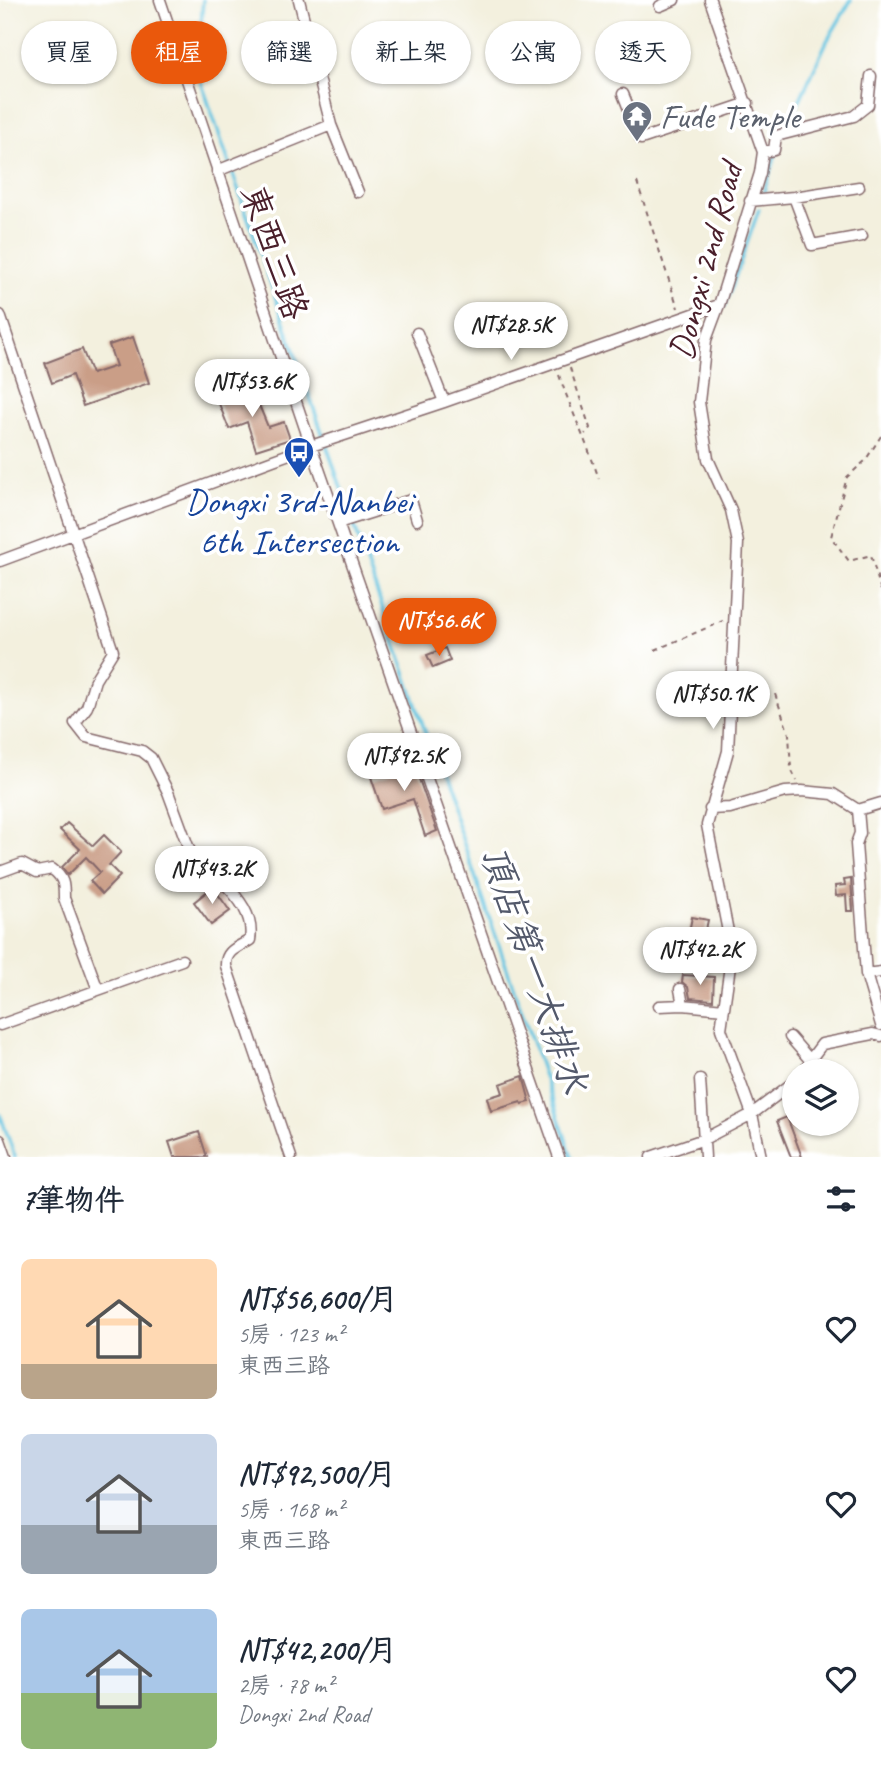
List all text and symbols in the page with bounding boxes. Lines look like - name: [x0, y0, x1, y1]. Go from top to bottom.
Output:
- chip: 買屋: [21, 21, 117, 84]
- chip: 租屋: [131, 21, 227, 84]
- chip: 篩選: [241, 21, 337, 84]
- chip: 新上架: [351, 21, 471, 84]
- chip: 公寓: [485, 21, 581, 84]
- chip: 透天: [595, 21, 691, 84]
- place label: Fude Temple: [660, 94, 802, 139]
- temple icon: Fude Temple: [620, 99, 654, 143]
- street label: Dongxi 2nd Road: [658, 153, 755, 364]
- street label: 東西三路: [230, 179, 319, 326]
- pin: NT$28.5K: [439, 302, 583, 362]
- text: NT$28.5K: [470, 310, 552, 339]
- pin: NT$53.6K: [180, 360, 324, 419]
- text: NT$53.6K: [211, 367, 293, 396]
- bus stop icon: Dongxi 3rd-Nanbei 6th Intersection: [282, 435, 316, 479]
- place label: Dongxi 3rd-Nanbei 6th Intersection: [186, 479, 417, 564]
- pin: NT$56.6K: [367, 598, 511, 658]
- text: NT$56.6K: [397, 606, 481, 635]
- pin: NT$50.1K: [641, 672, 785, 731]
- text: NT$50.1K: [672, 679, 754, 708]
- pin: NT$92.5K: [332, 734, 476, 793]
- text: NT$92.5K: [363, 741, 445, 770]
- water label: 頂店第一大排水: [470, 839, 599, 1100]
- pin: NT$43.2K: [140, 846, 284, 906]
- text: NT$43.2K: [171, 854, 253, 883]
- pin: NT$42.2K: [628, 928, 772, 987]
- text: NT$42.2K: [659, 935, 741, 964]
- map controls: [782, 1059, 859, 1136]
- button: layers: [782, 1059, 859, 1136]
- icon: filters: [822, 1180, 860, 1218]
- text: 7筆物件: [21, 1181, 124, 1219]
- text: NT$56,600/月: [238, 1280, 398, 1318]
- icon: home: [77, 1287, 161, 1371]
- icon: heart: [822, 1310, 860, 1348]
- text: 5房 · 123 m²: [238, 1320, 344, 1349]
- text: 東西三路: [238, 1351, 330, 1380]
- text: NT$92,500/月: [238, 1455, 396, 1493]
- icon: home: [77, 1462, 161, 1546]
- icon: heart: [822, 1485, 860, 1523]
- text: 5房 · 168 m²: [238, 1495, 344, 1524]
- text: 東西三路: [238, 1526, 330, 1555]
- text: NT$42,200/月: [238, 1631, 397, 1669]
- icon: home: [77, 1637, 161, 1721]
- icon: heart: [822, 1660, 860, 1698]
- text: 2房 · 78 m²: [238, 1671, 333, 1700]
- text: Dongxi 2nd Road: [238, 1700, 370, 1729]

